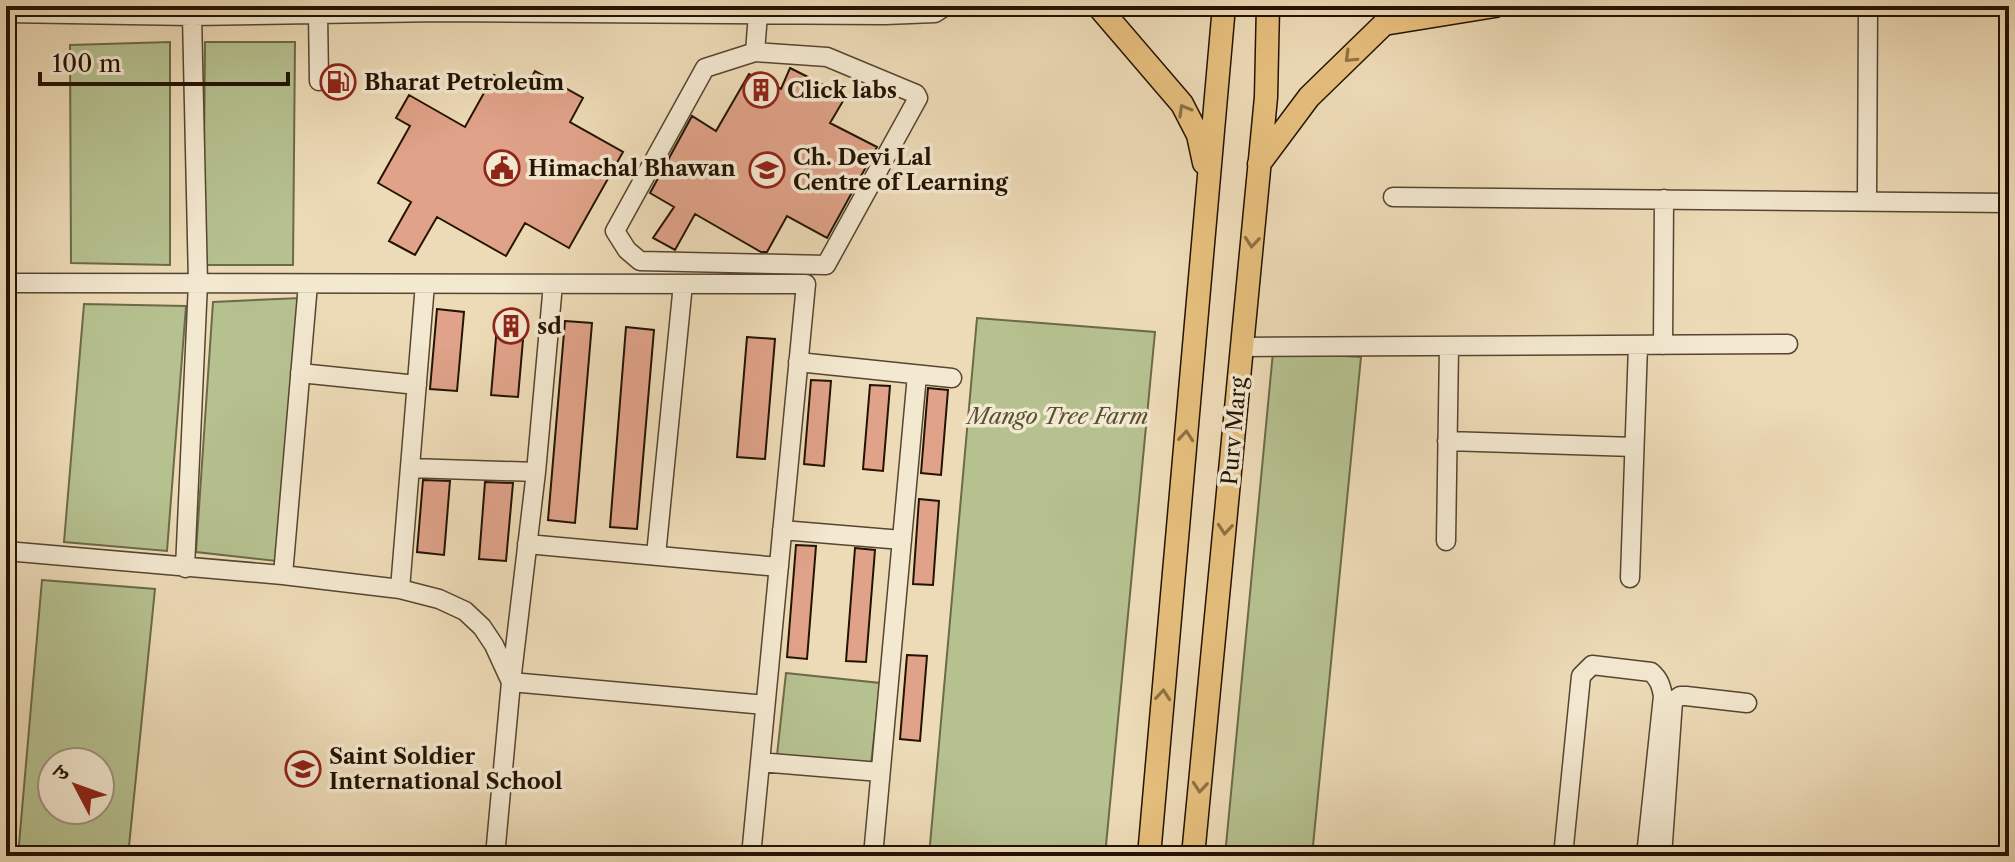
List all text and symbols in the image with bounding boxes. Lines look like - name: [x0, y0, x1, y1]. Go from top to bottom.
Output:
- scale bar: [40, 36, 288, 86]
- one-way arrow: [1345, 48, 1359, 62]
- text: 100 m: [52, 49, 121, 78]
- fuel station icon: Bharat Petroleum: [319, 63, 357, 101]
- place label: Bharat Petroleum: [364, 69, 564, 96]
- building icon: Click labs: [742, 71, 780, 109]
- place label: Click labs: [787, 77, 897, 104]
- one-way arrow: [1178, 104, 1194, 119]
- place label: Ch. Devi Lal Centre of Learning: [793, 144, 1009, 196]
- public building icon: Himachal Bhawan: [483, 149, 521, 187]
- school or university icon: Ch. Devi Lal Centre of Learning: [748, 151, 786, 189]
- place label: Himachal Bhawan: [528, 155, 736, 182]
- one-way arrow: [1244, 236, 1261, 249]
- building icon: sd: [492, 307, 530, 345]
- place label: sd: [537, 313, 562, 340]
- street label: Purv Marg: [1216, 375, 1252, 486]
- park label: Mango Tree Farm: [965, 403, 1148, 430]
- one-way arrow: [1177, 429, 1194, 442]
- one-way arrow: [1216, 523, 1233, 536]
- one-way arrow: [1154, 688, 1171, 701]
- place label: Saint Soldier International School: [329, 743, 563, 795]
- north arrow: [36, 746, 116, 826]
- school or university icon: Saint Soldier International School: [284, 750, 322, 788]
- text: उ: [46, 759, 76, 788]
- one-way arrow: [1192, 781, 1209, 794]

